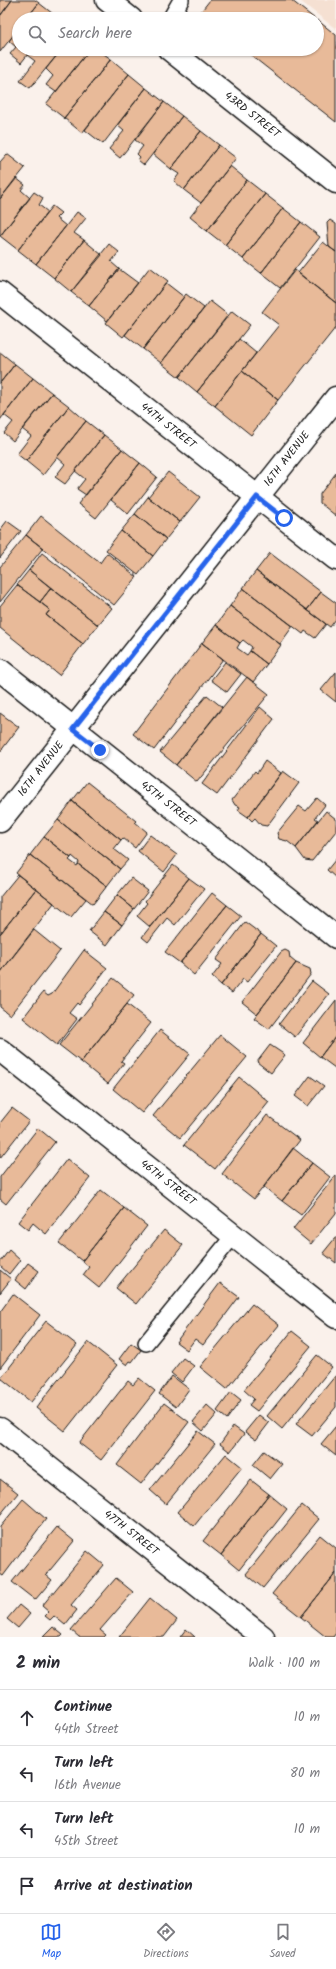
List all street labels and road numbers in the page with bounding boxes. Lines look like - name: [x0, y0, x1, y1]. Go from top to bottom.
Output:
- street label: 43RD STREET: [220, 87, 285, 143]
- street label: 44TH STREET: [136, 398, 201, 454]
- street label: 16TH AVENUE: [259, 427, 315, 491]
- street label: 16TH AVENUE: [13, 737, 69, 801]
- street label: 45TH STREET: [136, 776, 201, 832]
- street label: 46TH STREET: [136, 1155, 201, 1211]
- street label: 47TH STREET: [100, 1506, 163, 1561]

